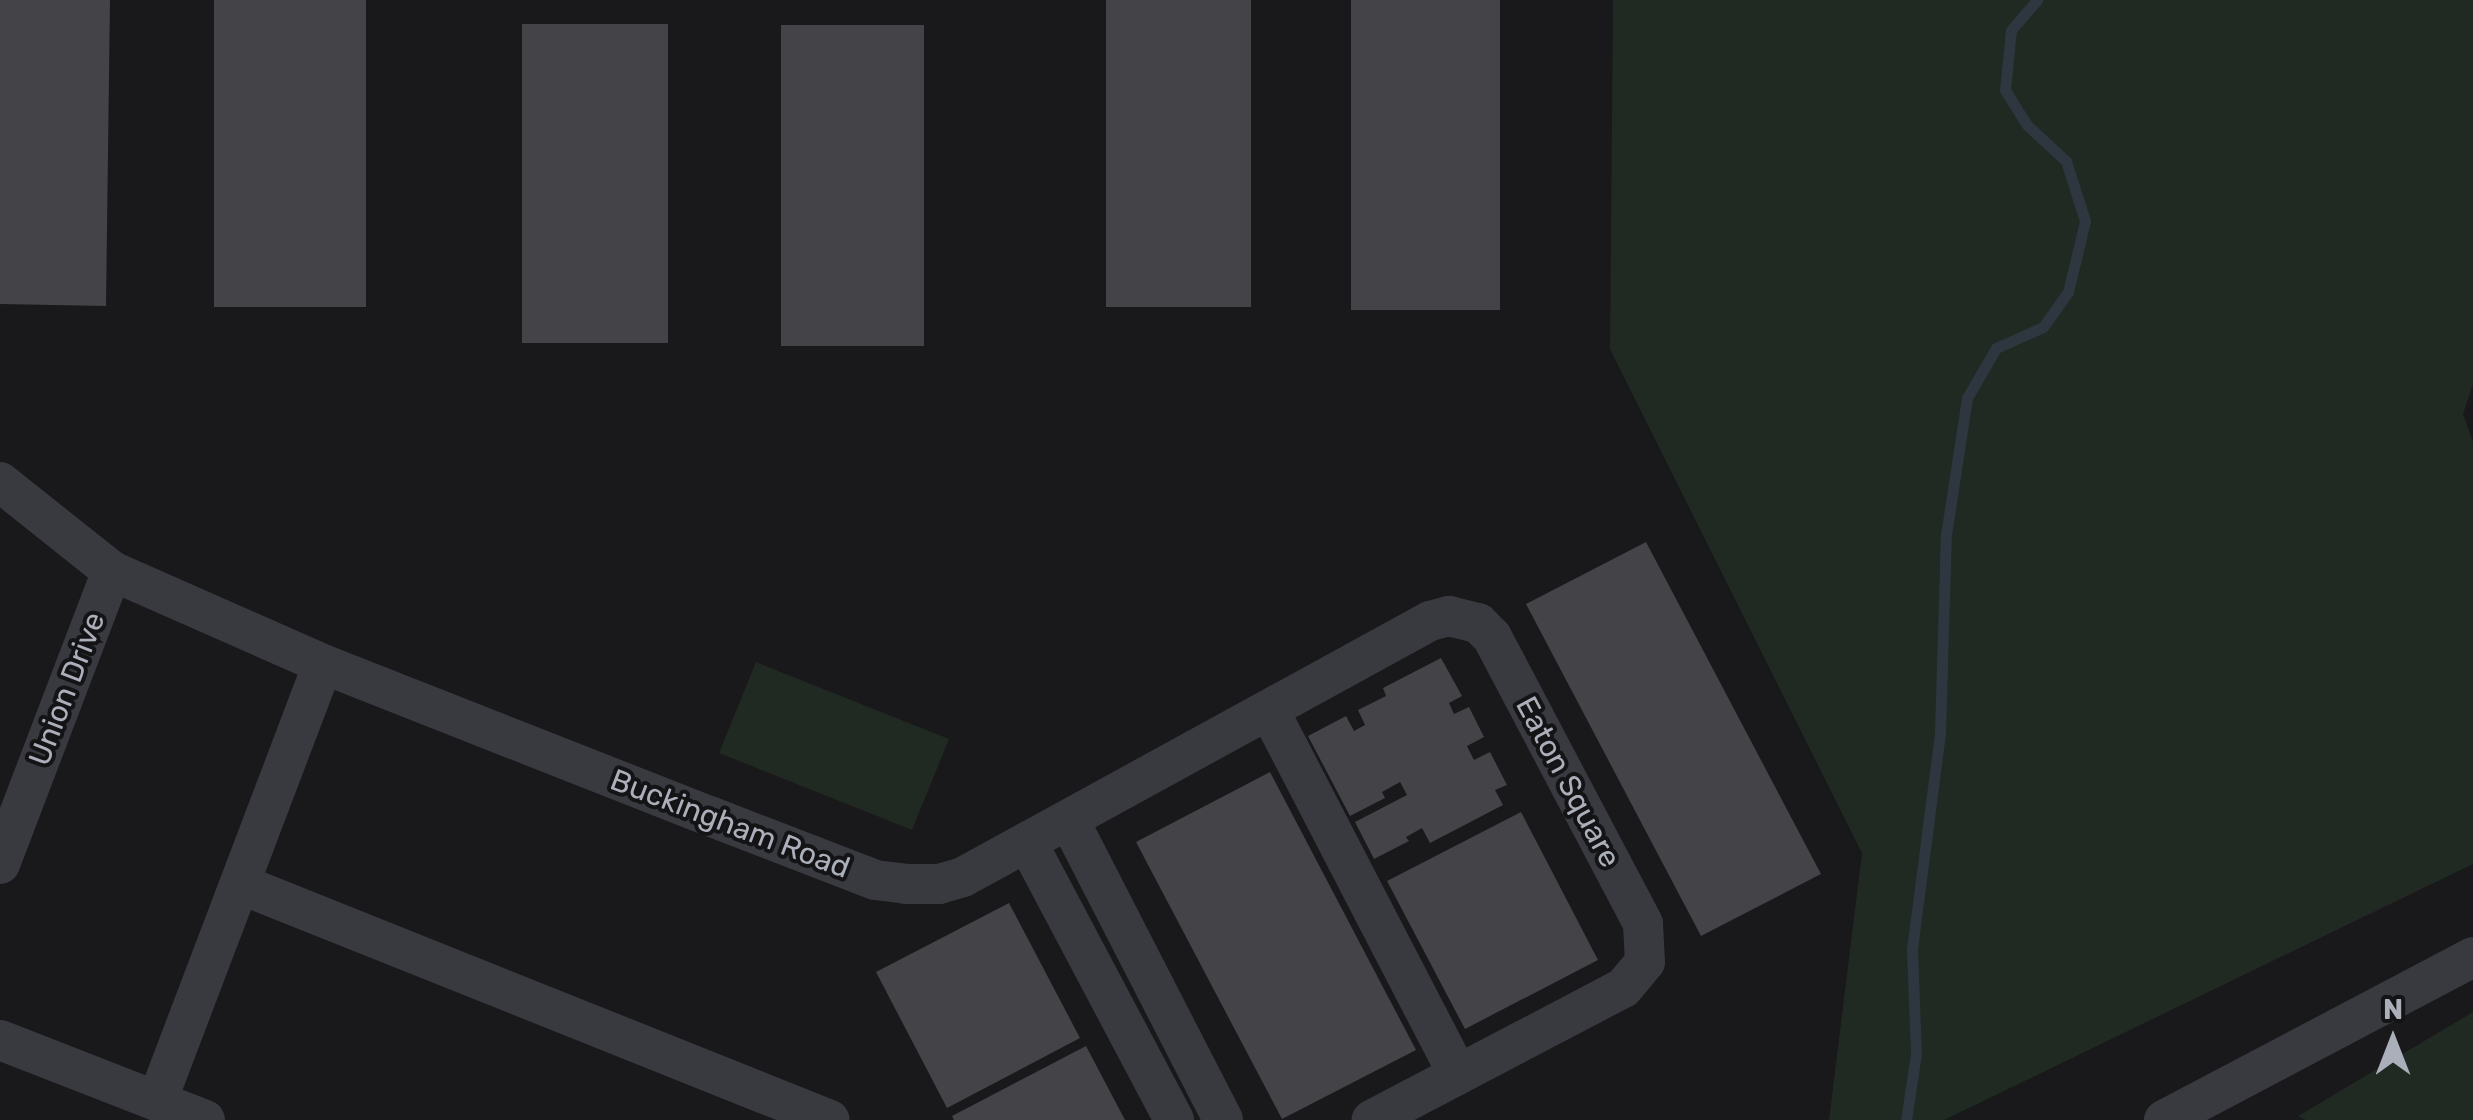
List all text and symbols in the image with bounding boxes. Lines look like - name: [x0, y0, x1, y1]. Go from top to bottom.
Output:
- street label: Union Drive: [21, 607, 113, 771]
- street label: Eaton Square: [1508, 690, 1628, 874]
- street label: Buckingham Road: [605, 762, 855, 886]
- north arrow: [2343, 990, 2443, 1090]
- text: N: [2383, 993, 2403, 1026]

